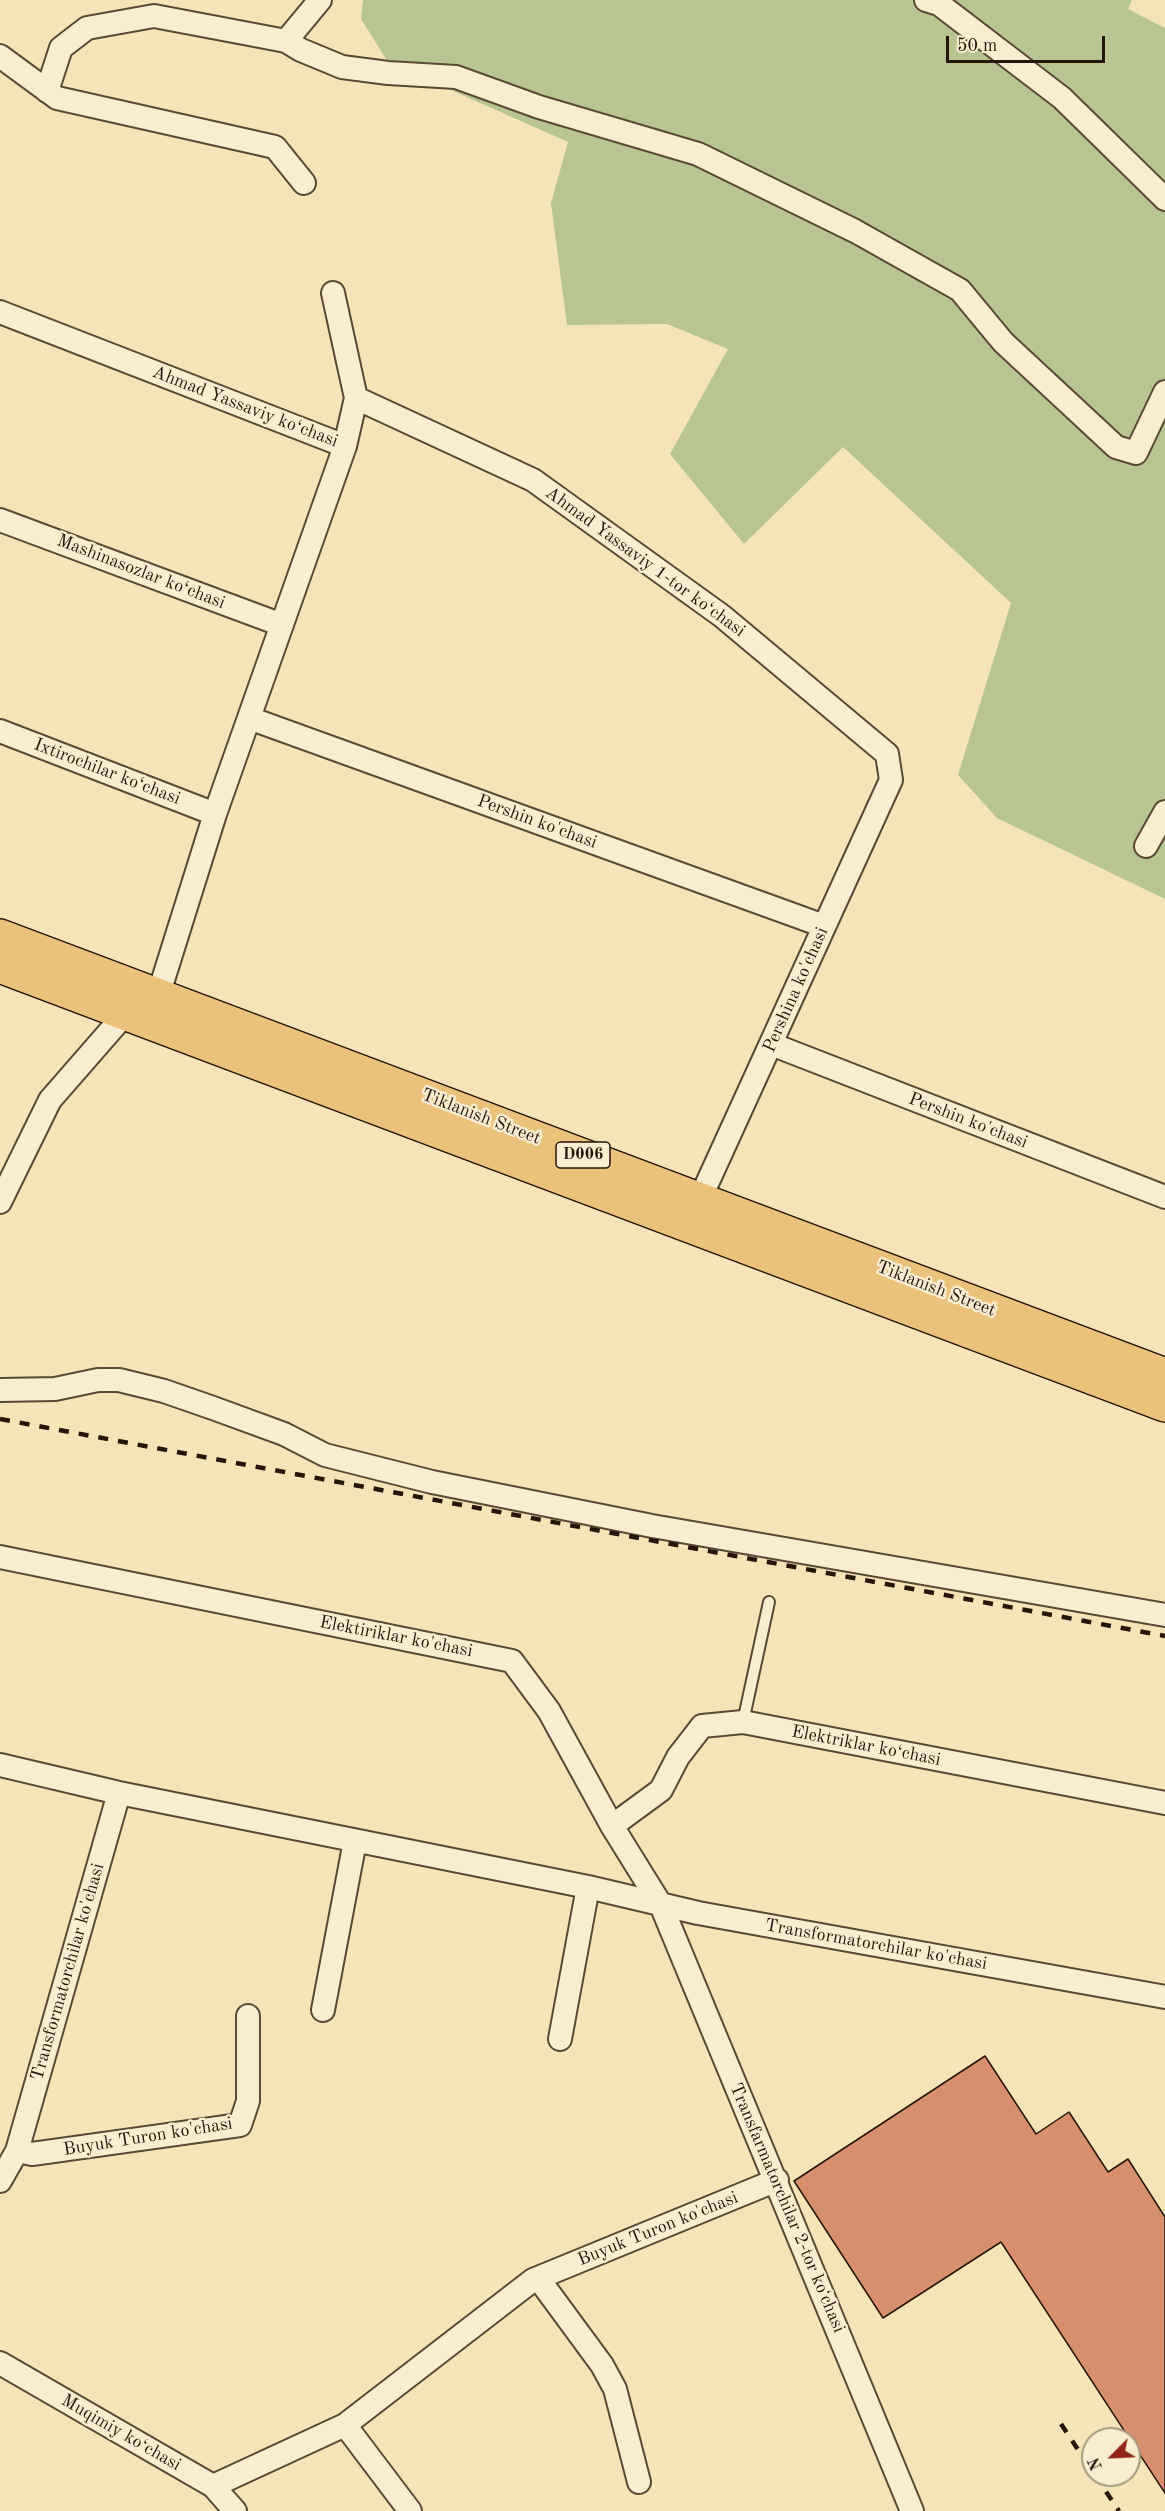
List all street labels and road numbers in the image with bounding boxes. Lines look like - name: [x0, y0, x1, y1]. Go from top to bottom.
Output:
- street label: Ahmad Yassaviy ko‘chasi: [149, 362, 341, 452]
- street label: Ahmad Yassaviy 1-tor ko‘chasi: [541, 482, 749, 642]
- street label: Mashinasozlar ko‘chasi: [54, 530, 228, 614]
- street label: Ixtirochilar ko‘chasi: [31, 734, 183, 810]
- street label: Pershin ko'chasi: [474, 790, 600, 854]
- street label: Pershina ko'chasi: [759, 924, 833, 1056]
- street label: Tiklanish Street: [418, 1084, 544, 1150]
- street label: Pershin ko'chasi: [905, 1088, 1031, 1154]
- road number: D006: [556, 1142, 610, 1168]
- street label: Tiklanish Street: [873, 1256, 999, 1322]
- street label: Elektiriklar ko'chasi: [318, 1612, 474, 1662]
- street label: Elektriklar ko‘chasi: [790, 1721, 942, 1771]
- street label: Transformatorchilar ko'chasi: [27, 1861, 109, 2083]
- street label: Transformatorchilar ko'chasi: [763, 1915, 989, 1975]
- street label: Transfarmatorchilar 2-tor koʻchasi: [724, 2080, 850, 2336]
- street label: Buyuk Turon ko'chasi: [62, 2113, 234, 2161]
- street label: Buyuk Turon ko'chasi: [575, 2187, 741, 2271]
- street label: Muqimiy ko‘chasi: [57, 2390, 185, 2476]

